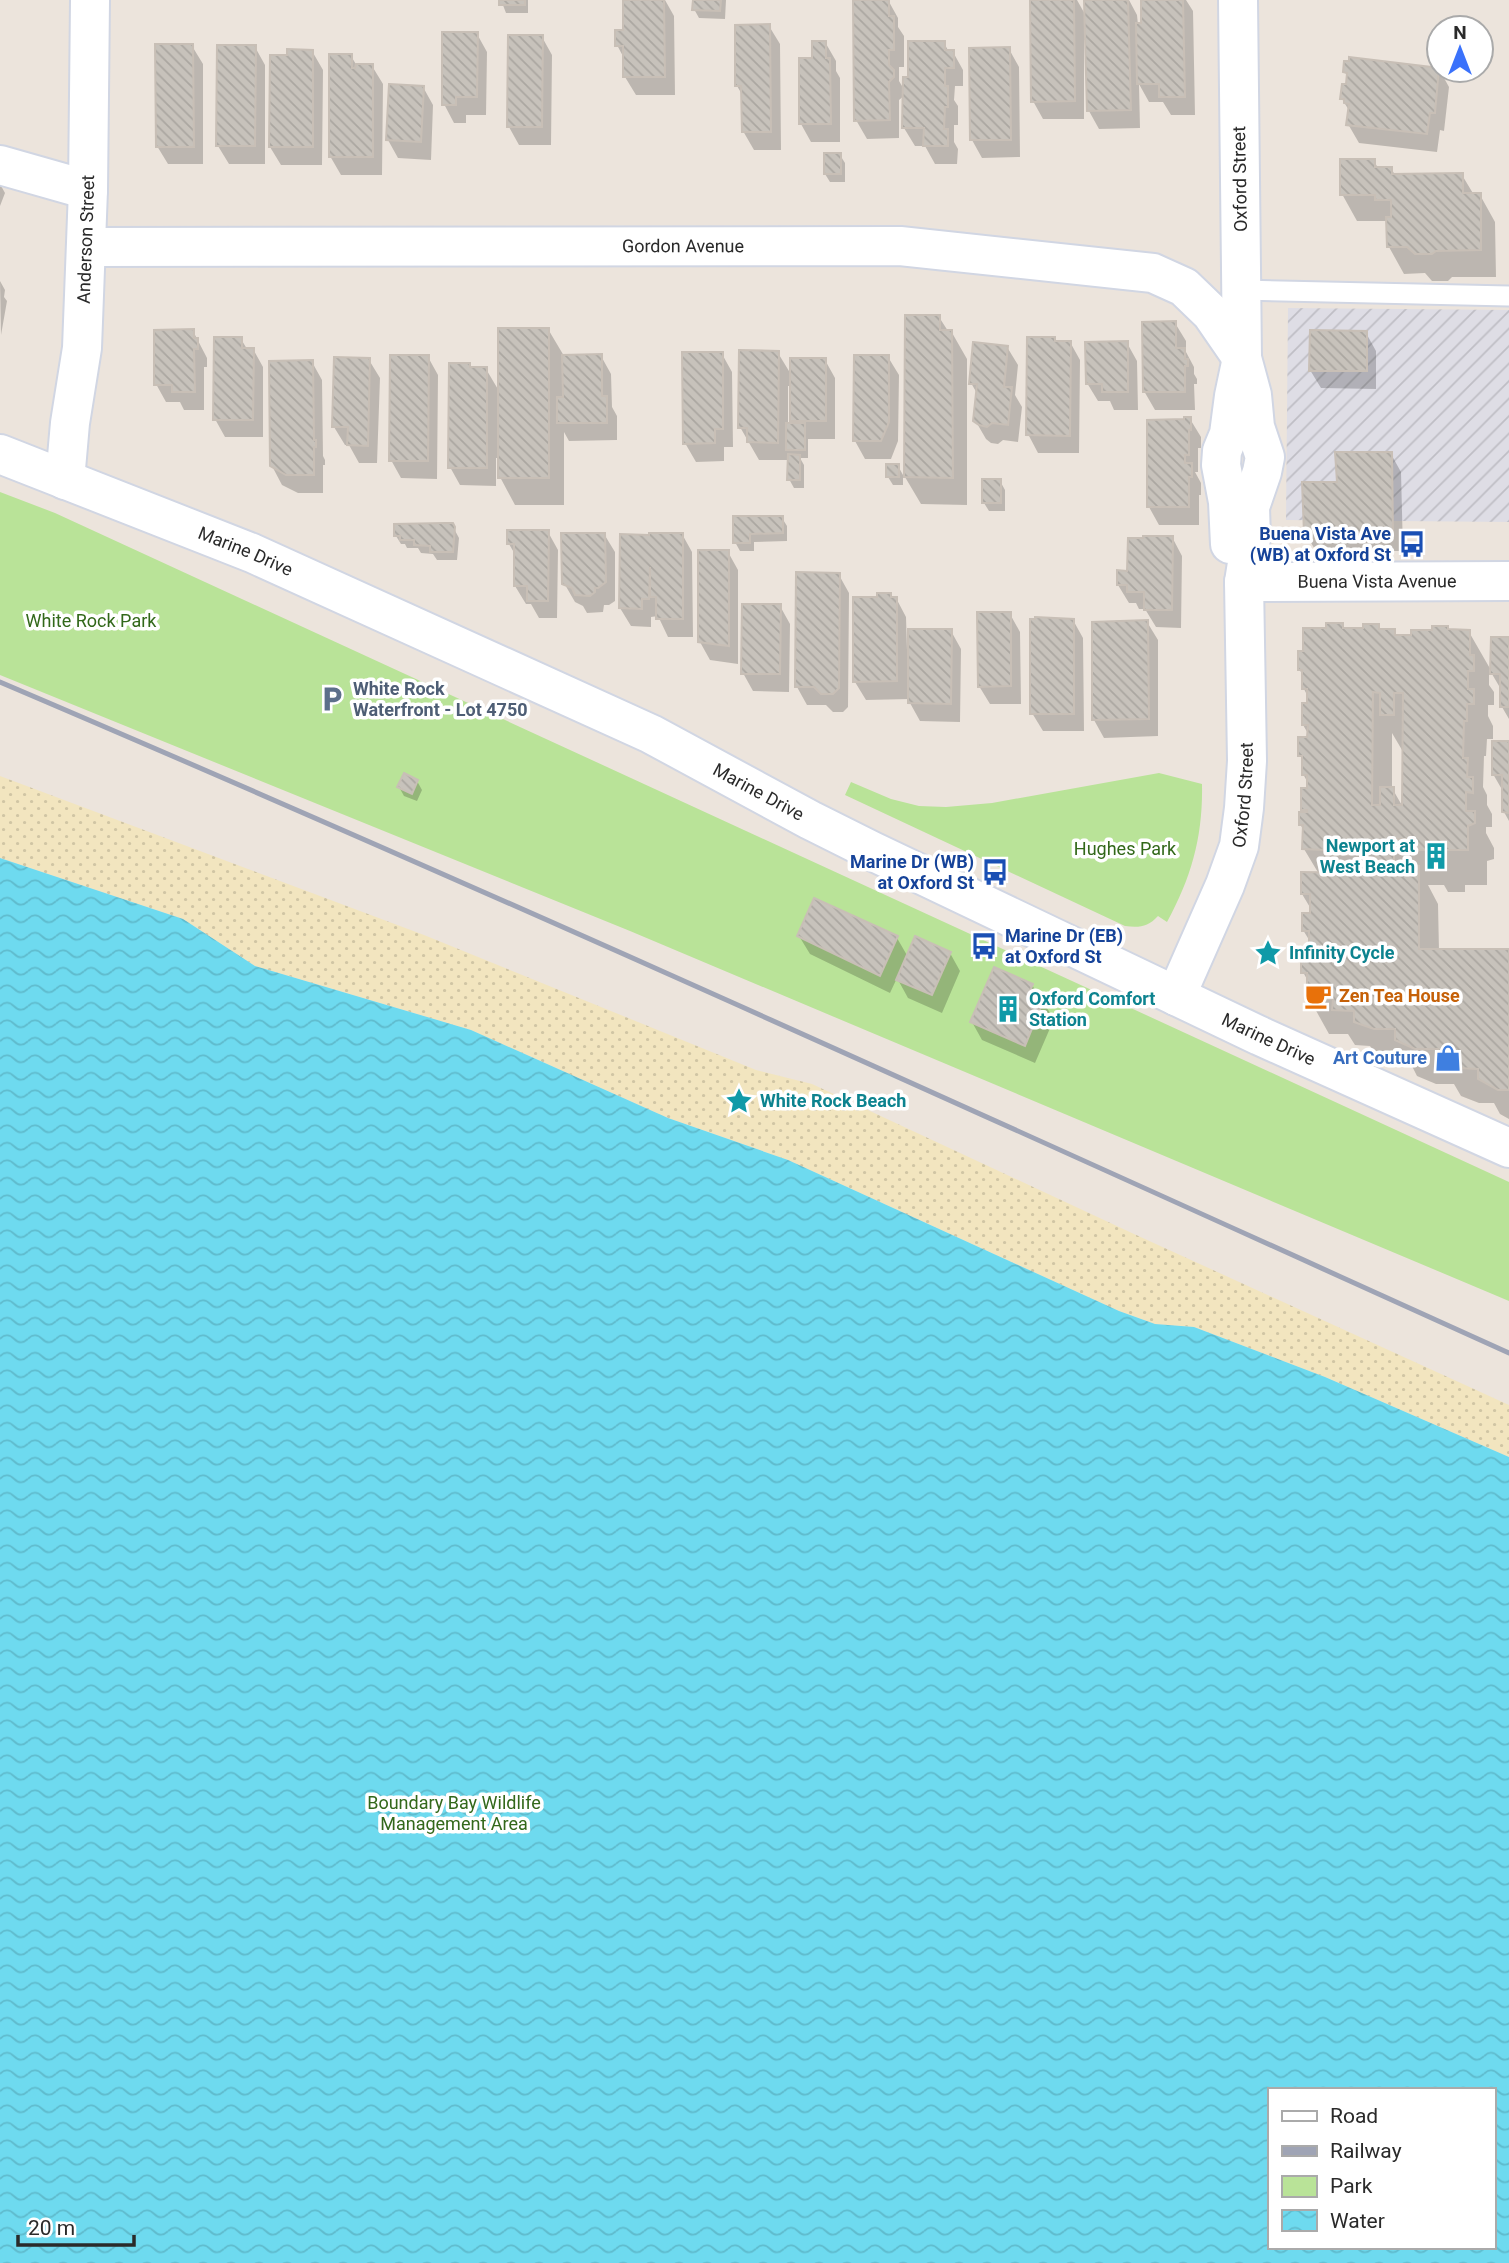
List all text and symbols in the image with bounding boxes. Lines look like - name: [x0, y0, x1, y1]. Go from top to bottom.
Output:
- north arrow: [1425, 14, 1495, 84]
- text: N: [1453, 21, 1467, 44]
- street label: Oxford Street: [1228, 126, 1251, 232]
- street label: Anderson Street: [73, 175, 98, 304]
- street label: Gordon Avenue: [622, 235, 744, 256]
- street label: Marine Drive: [195, 522, 296, 580]
- place label: Buena Vista Ave (WB) at Oxford St: [1250, 523, 1391, 566]
- bus stop icon: Buena Vista Ave (WB) at Oxford St: [1397, 529, 1427, 559]
- street label: Buena Vista Avenue: [1297, 570, 1457, 592]
- park label: White Rock Park: [26, 610, 157, 631]
- place label: White Rock Waterfront - Lot 4750: [353, 678, 528, 720]
- parking icon: White Rock Waterfront - Lot 4750: [317, 684, 347, 714]
- street label: Oxford Street: [1228, 742, 1257, 849]
- street label: Marine Drive: [709, 759, 808, 825]
- place label: Newport at West Beach: [1320, 835, 1415, 877]
- park label: Hughes Park: [1074, 838, 1177, 859]
- building icon: Newport at West Beach: [1421, 841, 1451, 871]
- place label: Marine Dr (WB) at Oxford St: [850, 851, 974, 893]
- bus stop icon: Marine Dr (WB) at Oxford St: [980, 857, 1010, 887]
- place label: Marine Dr (EB) at Oxford St: [1005, 925, 1123, 967]
- bus stop icon: Marine Dr (EB) at Oxford St: [969, 931, 999, 961]
- place icon: Infinity Cycle: [1253, 938, 1283, 968]
- place label: Infinity Cycle: [1289, 942, 1395, 963]
- cafe icon: Zen Tea House: [1303, 981, 1333, 1011]
- place label: Zen Tea House: [1339, 985, 1460, 1006]
- place label: Oxford Comfort Station: [1029, 988, 1155, 1030]
- building icon: Oxford Comfort Station: [993, 994, 1023, 1024]
- street label: Marine Drive: [1219, 1008, 1319, 1069]
- shop icon: Art Couture: [1433, 1043, 1463, 1073]
- place label: Art Couture: [1333, 1047, 1427, 1068]
- place icon: White Rock Beach: [724, 1086, 754, 1116]
- place label: White Rock Beach: [760, 1090, 906, 1111]
- park label: Boundary Bay Wildlife Management Area: [367, 1792, 541, 1834]
- legend: [1268, 2088, 1495, 2249]
- text: Road: [1330, 2104, 1378, 2128]
- text: Railway: [1330, 2139, 1402, 2163]
- text: Park: [1330, 2174, 1373, 2198]
- scale bar: [18, 2204, 133, 2248]
- text: Water: [1330, 2209, 1385, 2233]
- text: 20 m: [28, 2216, 75, 2240]

